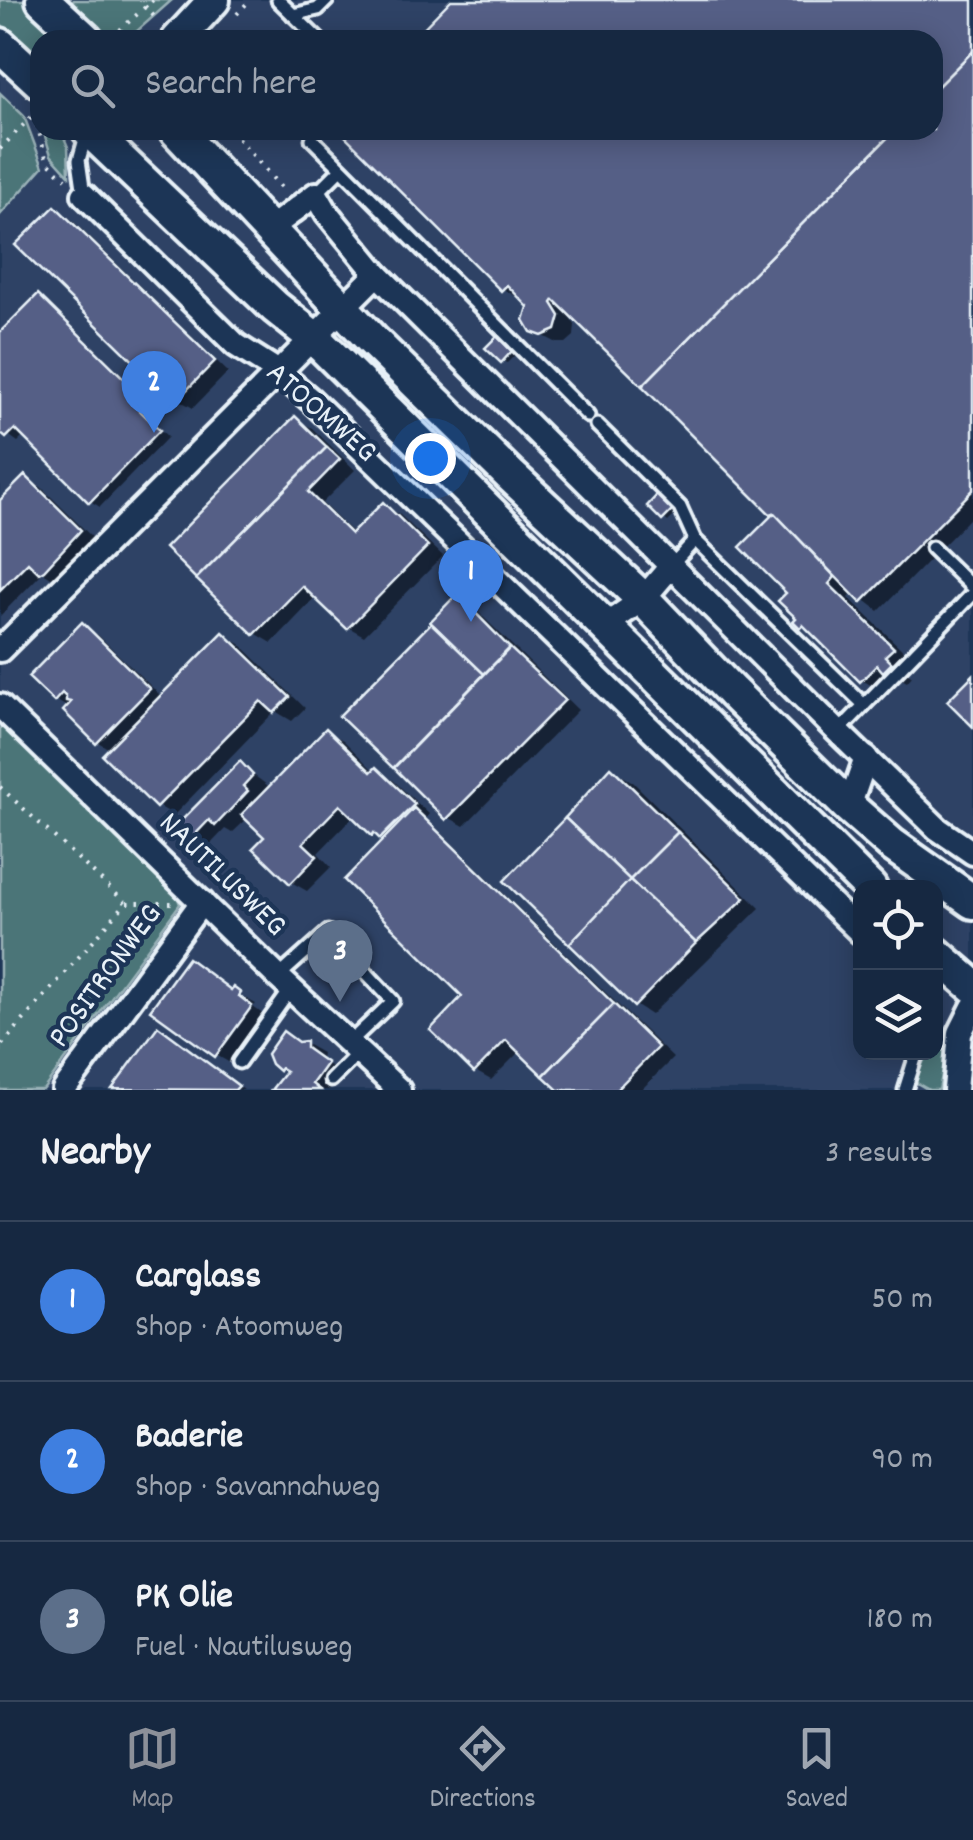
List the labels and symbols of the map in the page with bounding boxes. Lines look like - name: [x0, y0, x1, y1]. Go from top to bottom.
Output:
- pin: 2: [122, 350, 186, 433]
- street label: ATOOMWEG: [254, 352, 386, 476]
- your location: [405, 433, 456, 484]
- pin: 1: [438, 540, 504, 622]
- street label: NAUTILUSWEG: [146, 803, 296, 949]
- street label: POSITRONWEG: [39, 895, 175, 1059]
- pin: 3: [308, 920, 372, 1002]

